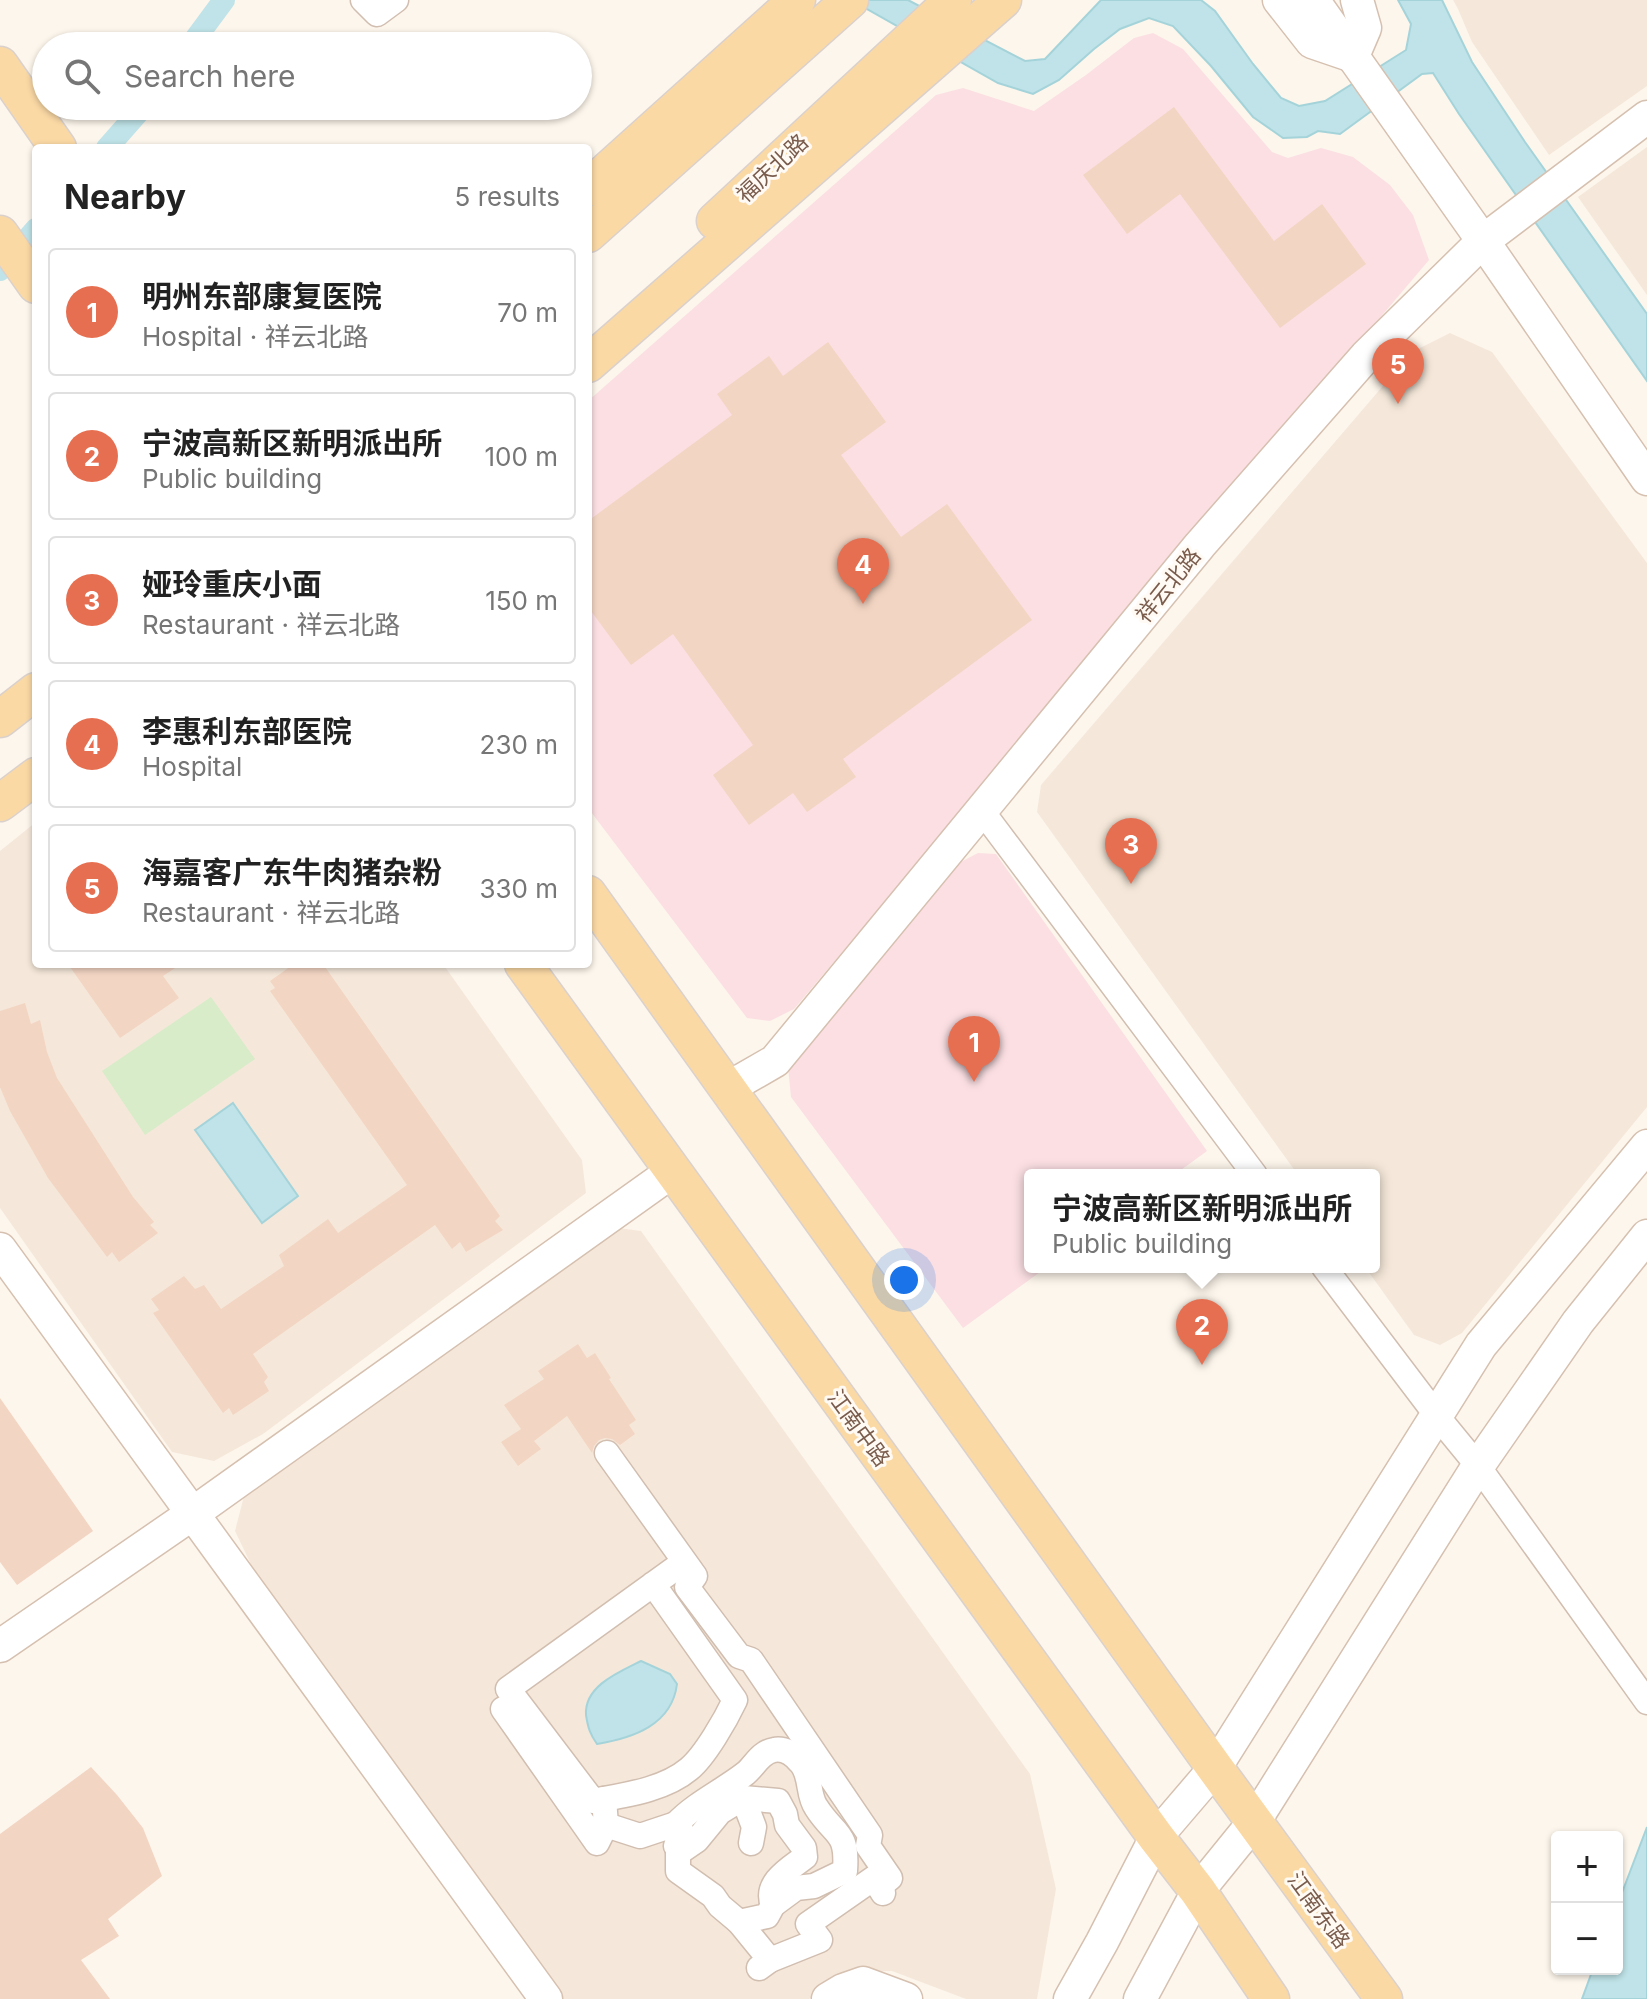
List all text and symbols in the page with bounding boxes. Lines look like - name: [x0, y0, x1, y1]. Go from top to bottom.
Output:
- search box: [32, 32, 592, 120]
- icon: search: [60, 54, 104, 98]
- text: Search here: [124, 58, 296, 94]
- street label: 福庆北路: [731, 128, 813, 208]
- text: Nearby: [64, 176, 186, 217]
- text: 5 results: [455, 181, 560, 212]
- text: 明州东部康复医院: [142, 278, 382, 314]
- text: 1: [86, 297, 98, 328]
- text: 70 m: [497, 297, 558, 328]
- text: Hospital · 祥云北路: [142, 321, 369, 352]
- pin: 5: [1372, 338, 1424, 404]
- text: 宁波高新区新明派出所: [142, 425, 442, 461]
- text: 2: [84, 441, 100, 472]
- text: 100 m: [485, 441, 558, 472]
- text: Public building: [142, 463, 322, 494]
- pin: 4: [837, 538, 889, 604]
- street label: 祥云北路: [1130, 543, 1206, 627]
- text: 娅玲重庆小面: [142, 566, 322, 602]
- text: 3: [84, 585, 100, 616]
- text: 150 m: [485, 585, 558, 616]
- text: Restaurant · 祥云北路: [142, 609, 400, 640]
- text: 李惠利东部医院: [142, 713, 352, 749]
- text: 4: [83, 729, 101, 760]
- text: 230 m: [480, 729, 558, 760]
- text: Hospital: [142, 751, 242, 782]
- pin: 3: [1105, 818, 1157, 884]
- text: 海嘉客广东牛肉猪杂粉: [142, 854, 442, 890]
- text: 5: [84, 873, 100, 904]
- text: 330 m: [479, 873, 558, 904]
- text: Restaurant · 祥云北路: [142, 897, 400, 928]
- pin: 1: [948, 1016, 1000, 1082]
- popup: [1024, 1169, 1380, 1273]
- text: 宁波高新区新明派出所: [1052, 1190, 1352, 1226]
- text: Public building: [1052, 1228, 1232, 1259]
- your location: [884, 1260, 924, 1300]
- pin: 2: [1176, 1299, 1228, 1365]
- street label: 江南中路: [823, 1385, 895, 1471]
- map controls: [1551, 1831, 1623, 1975]
- button: +: [1551, 1831, 1623, 1903]
- street label: 江南东路: [1283, 1867, 1355, 1953]
- button: −: [1551, 1903, 1623, 1975]

